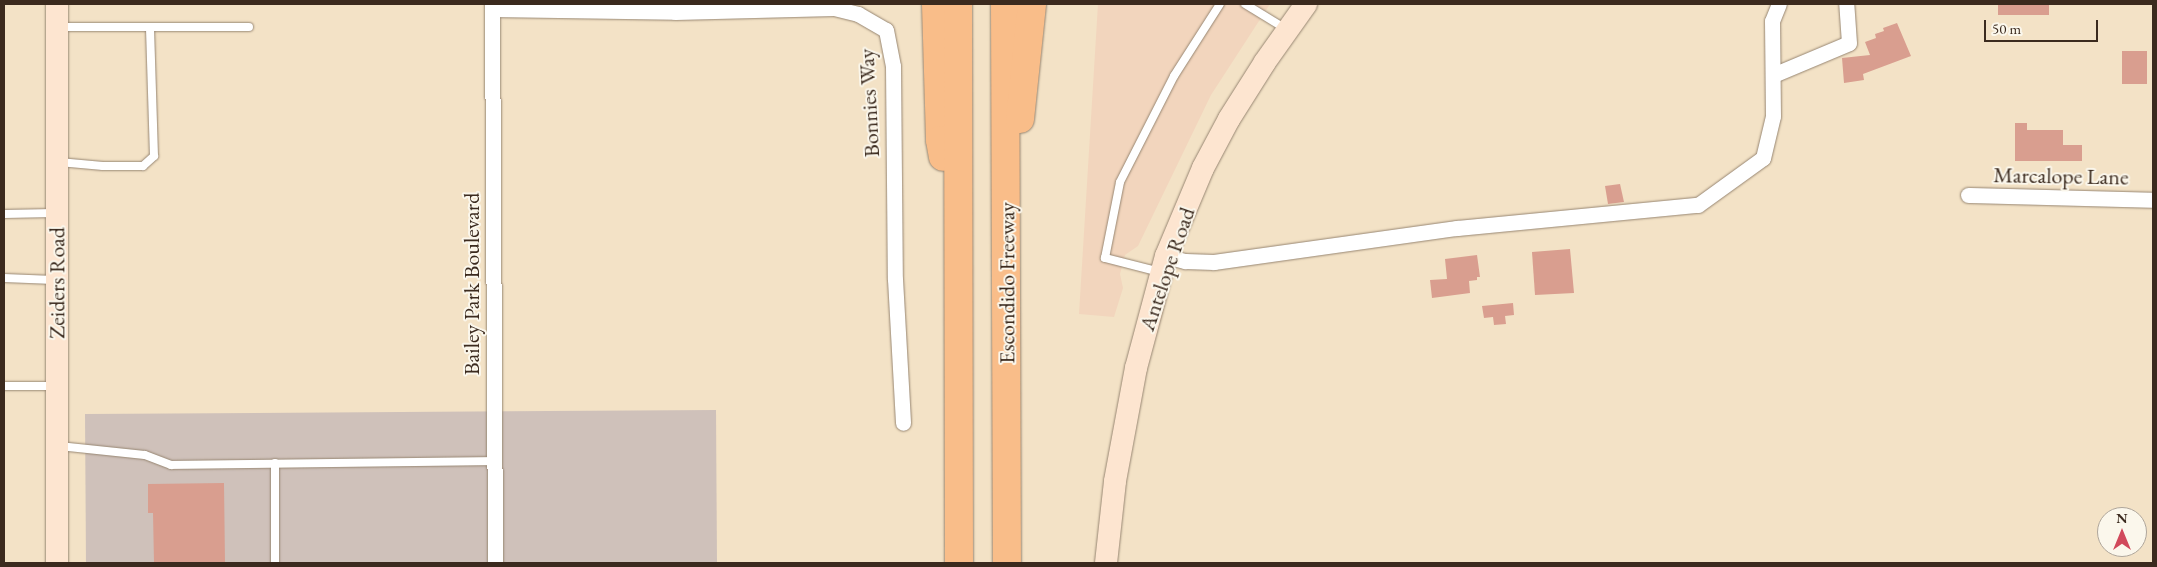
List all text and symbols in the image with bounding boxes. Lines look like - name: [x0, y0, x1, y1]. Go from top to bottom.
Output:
- scale bar: [1987, 10, 2101, 42]
- text: 50 m: [1992, 19, 2021, 38]
- street label: Bonnies Way: [853, 48, 885, 158]
- street label: Marcalope Lane: [1993, 162, 2129, 190]
- street label: Bailey Park Boulevard: [459, 193, 485, 375]
- street label: Escondido Freeway: [994, 202, 1020, 364]
- street label: Antelope Road: [1134, 204, 1200, 334]
- street label: Zeiders Road: [44, 227, 70, 339]
- north arrow: [2097, 507, 2147, 557]
- text: N: [2116, 509, 2128, 527]

